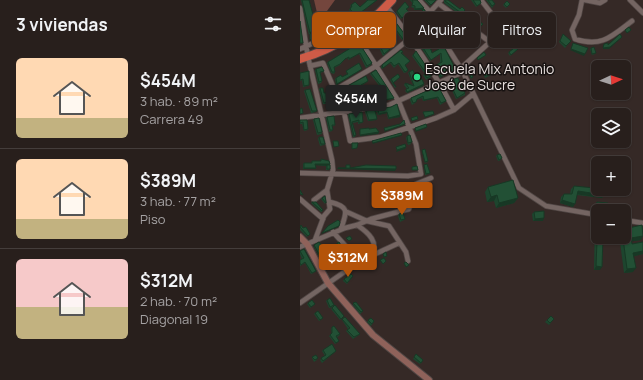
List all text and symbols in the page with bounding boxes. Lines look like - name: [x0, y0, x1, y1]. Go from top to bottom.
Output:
- chip: Comprar: [312, 12, 396, 48]
- chip: Alquilar: [404, 12, 480, 48]
- chip: Filtros: [488, 12, 556, 48]
- text: 3 viviendas: [16, 13, 108, 36]
- icon: filters: [262, 13, 284, 35]
- place label: Escuela Mix Antonio José de Sucre: [425, 59, 554, 94]
- north arrow: [591, 60, 631, 100]
- map controls: [591, 60, 631, 244]
- text: $454M: [140, 69, 196, 92]
- marker: Escuela Mix Antonio José de Sucre: [412, 72, 422, 82]
- icon: home: [48, 74, 96, 122]
- pin: $454M: [328, 85, 384, 119]
- text: $454M: [335, 89, 377, 107]
- text: 3 hab. · 89 m²: [140, 92, 218, 110]
- button: layers: [591, 108, 631, 148]
- text: Carrera 49: [140, 110, 203, 128]
- button: +: [591, 156, 631, 196]
- text: $389M: [140, 169, 196, 192]
- icon: home: [48, 175, 96, 223]
- pin: $389M: [374, 182, 430, 216]
- text: $389M: [381, 186, 423, 204]
- text: 3 hab. · 77 m²: [140, 192, 216, 210]
- button: −: [591, 204, 631, 244]
- text: Piso: [140, 210, 165, 228]
- pin: $312M: [320, 244, 376, 278]
- text: $312M: [328, 248, 368, 266]
- text: $312M: [140, 269, 193, 292]
- icon: home: [48, 275, 96, 323]
- text: 2 hab. · 70 m²: [140, 292, 217, 310]
- text: Diagonal 19: [140, 310, 208, 328]

